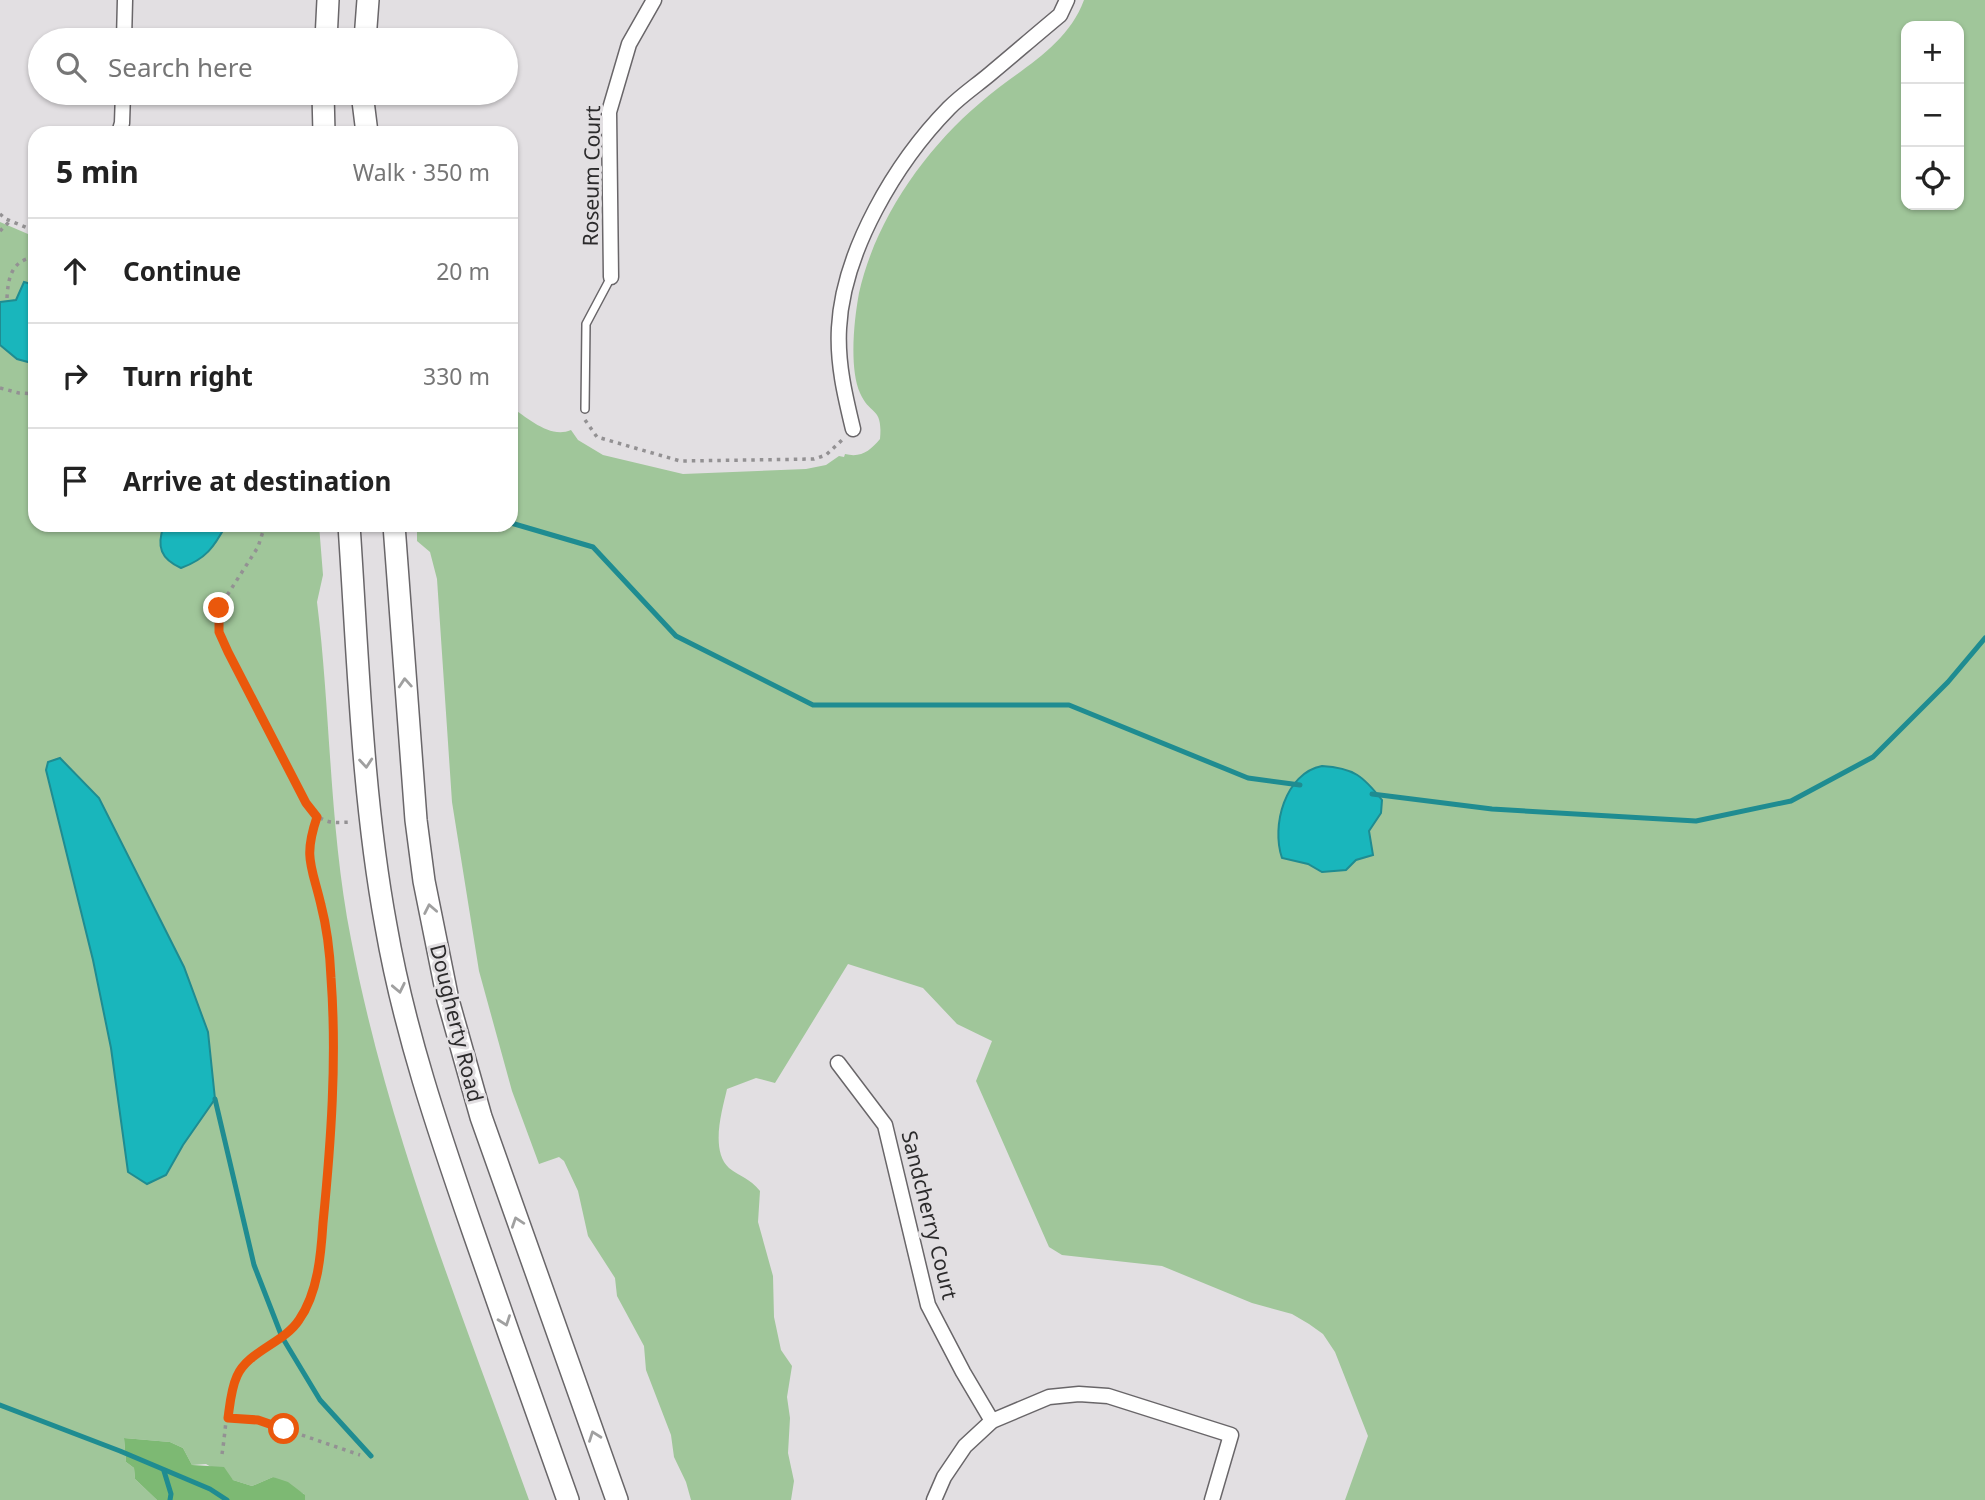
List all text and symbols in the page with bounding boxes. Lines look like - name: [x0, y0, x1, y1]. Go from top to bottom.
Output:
- map controls: [1901, 21, 1964, 210]
- button: +: [1901, 21, 1964, 84]
- search box: [28, 28, 518, 105]
- icon: search: [52, 48, 90, 86]
- text: Search here: [108, 49, 253, 85]
- button: −: [1901, 84, 1964, 147]
- street label: Roseum Court: [576, 105, 606, 247]
- button: locate: [1901, 147, 1964, 210]
- text: 5 min: [56, 151, 139, 192]
- text: Walk · 350 m: [353, 156, 490, 188]
- icon: ahead: [56, 252, 94, 290]
- text: Continue: [123, 253, 241, 289]
- text: 20 m: [436, 255, 490, 287]
- icon: right: [56, 357, 94, 395]
- text: Turn right: [123, 358, 253, 394]
- text: 330 m: [423, 360, 490, 392]
- icon: arrive: [56, 462, 94, 500]
- text: Arrive at destination: [123, 463, 392, 499]
- route end: [203, 592, 234, 623]
- one-way arrow: [398, 677, 413, 688]
- one-way arrow: [358, 758, 373, 769]
- one-way arrow: [423, 903, 438, 915]
- street label: Dougherty Road: [424, 941, 490, 1105]
- one-way arrow: [390, 982, 405, 994]
- street label: Sandcherry Court: [896, 1128, 965, 1303]
- one-way arrow: [511, 1216, 525, 1228]
- one-way arrow: [496, 1314, 510, 1326]
- route start: [268, 1413, 299, 1444]
- one-way arrow: [588, 1430, 602, 1442]

